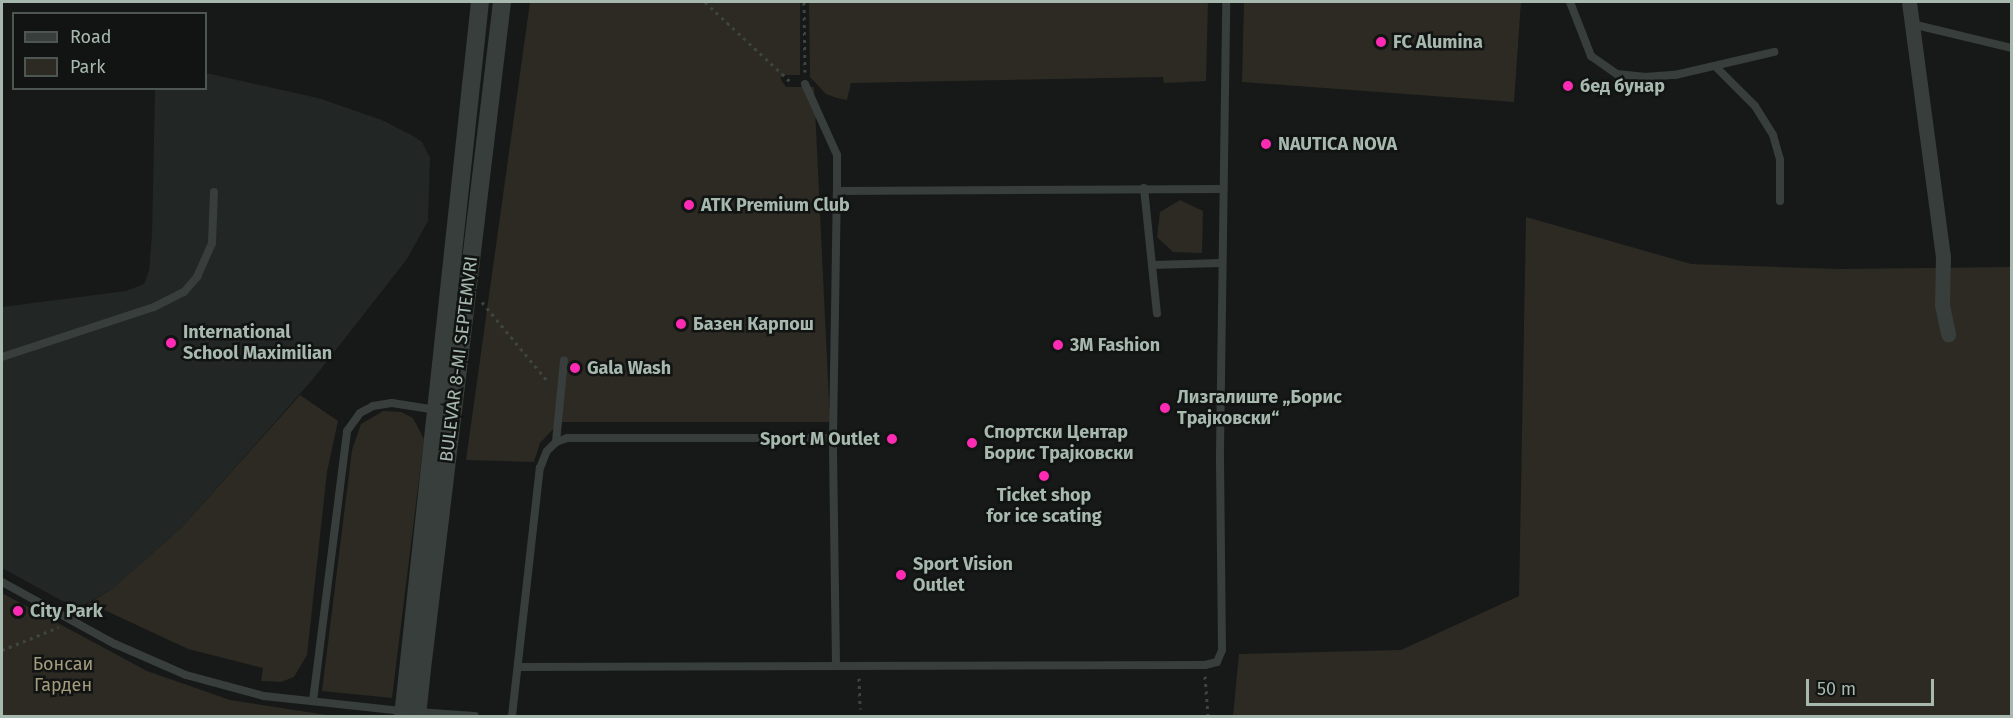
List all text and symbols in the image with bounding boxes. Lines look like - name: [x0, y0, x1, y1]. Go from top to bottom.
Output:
- legend: [12, 12, 207, 90]
- text: Road: [70, 26, 112, 48]
- place label: FC Alumina: [1393, 31, 1483, 53]
- marker: FC Alumina: [1374, 35, 1388, 49]
- text: Park: [70, 56, 105, 78]
- place label: бед бунар: [1580, 75, 1665, 97]
- marker: бед бунар: [1561, 79, 1575, 93]
- place label: NAUTICA NOVA: [1278, 133, 1397, 155]
- marker: NAUTICA NOVA: [1259, 137, 1273, 151]
- place label: ATK Premium Club: [701, 194, 850, 216]
- marker: ATK Premium Club: [682, 198, 696, 212]
- street label: BULEVAR 8-MI SEPTEMVRI: [436, 255, 482, 463]
- place label: Базен Карпош: [693, 313, 814, 335]
- marker: Базен Карпош: [674, 317, 688, 331]
- place label: International School Maximilian: [183, 322, 332, 364]
- place label: 3M Fashion: [1070, 334, 1160, 356]
- marker: International School Maximilian: [164, 336, 178, 350]
- marker: 3M Fashion: [1051, 338, 1065, 352]
- place label: Gala Wash: [587, 357, 671, 379]
- marker: Gala Wash: [568, 361, 582, 375]
- place label: Лизгалиште „Борис Трајковски“: [1177, 387, 1342, 430]
- marker: Лизгалиште „Борис Трајковски“: [1158, 401, 1172, 415]
- place label: Спортски Центар Борис Трајковски: [984, 422, 1134, 464]
- place label: Sport M Outlet: [760, 428, 880, 450]
- marker: Sport M Outlet: [885, 432, 899, 446]
- marker: Спортски Центар Борис Трајковски: [965, 436, 979, 450]
- marker: Ticket shop for ice scating: [1037, 469, 1051, 483]
- place label: Ticket shop for ice scating: [986, 485, 1102, 528]
- place label: Sport Vision Outlet: [913, 554, 1013, 596]
- marker: Sport Vision Outlet: [894, 568, 908, 582]
- place label: City Park: [30, 600, 103, 622]
- marker: City Park: [11, 604, 25, 618]
- park label: Бонсаи Гарден: [33, 654, 93, 696]
- scale bar: [1809, 667, 1936, 705]
- text: 50 m: [1817, 678, 1856, 700]

